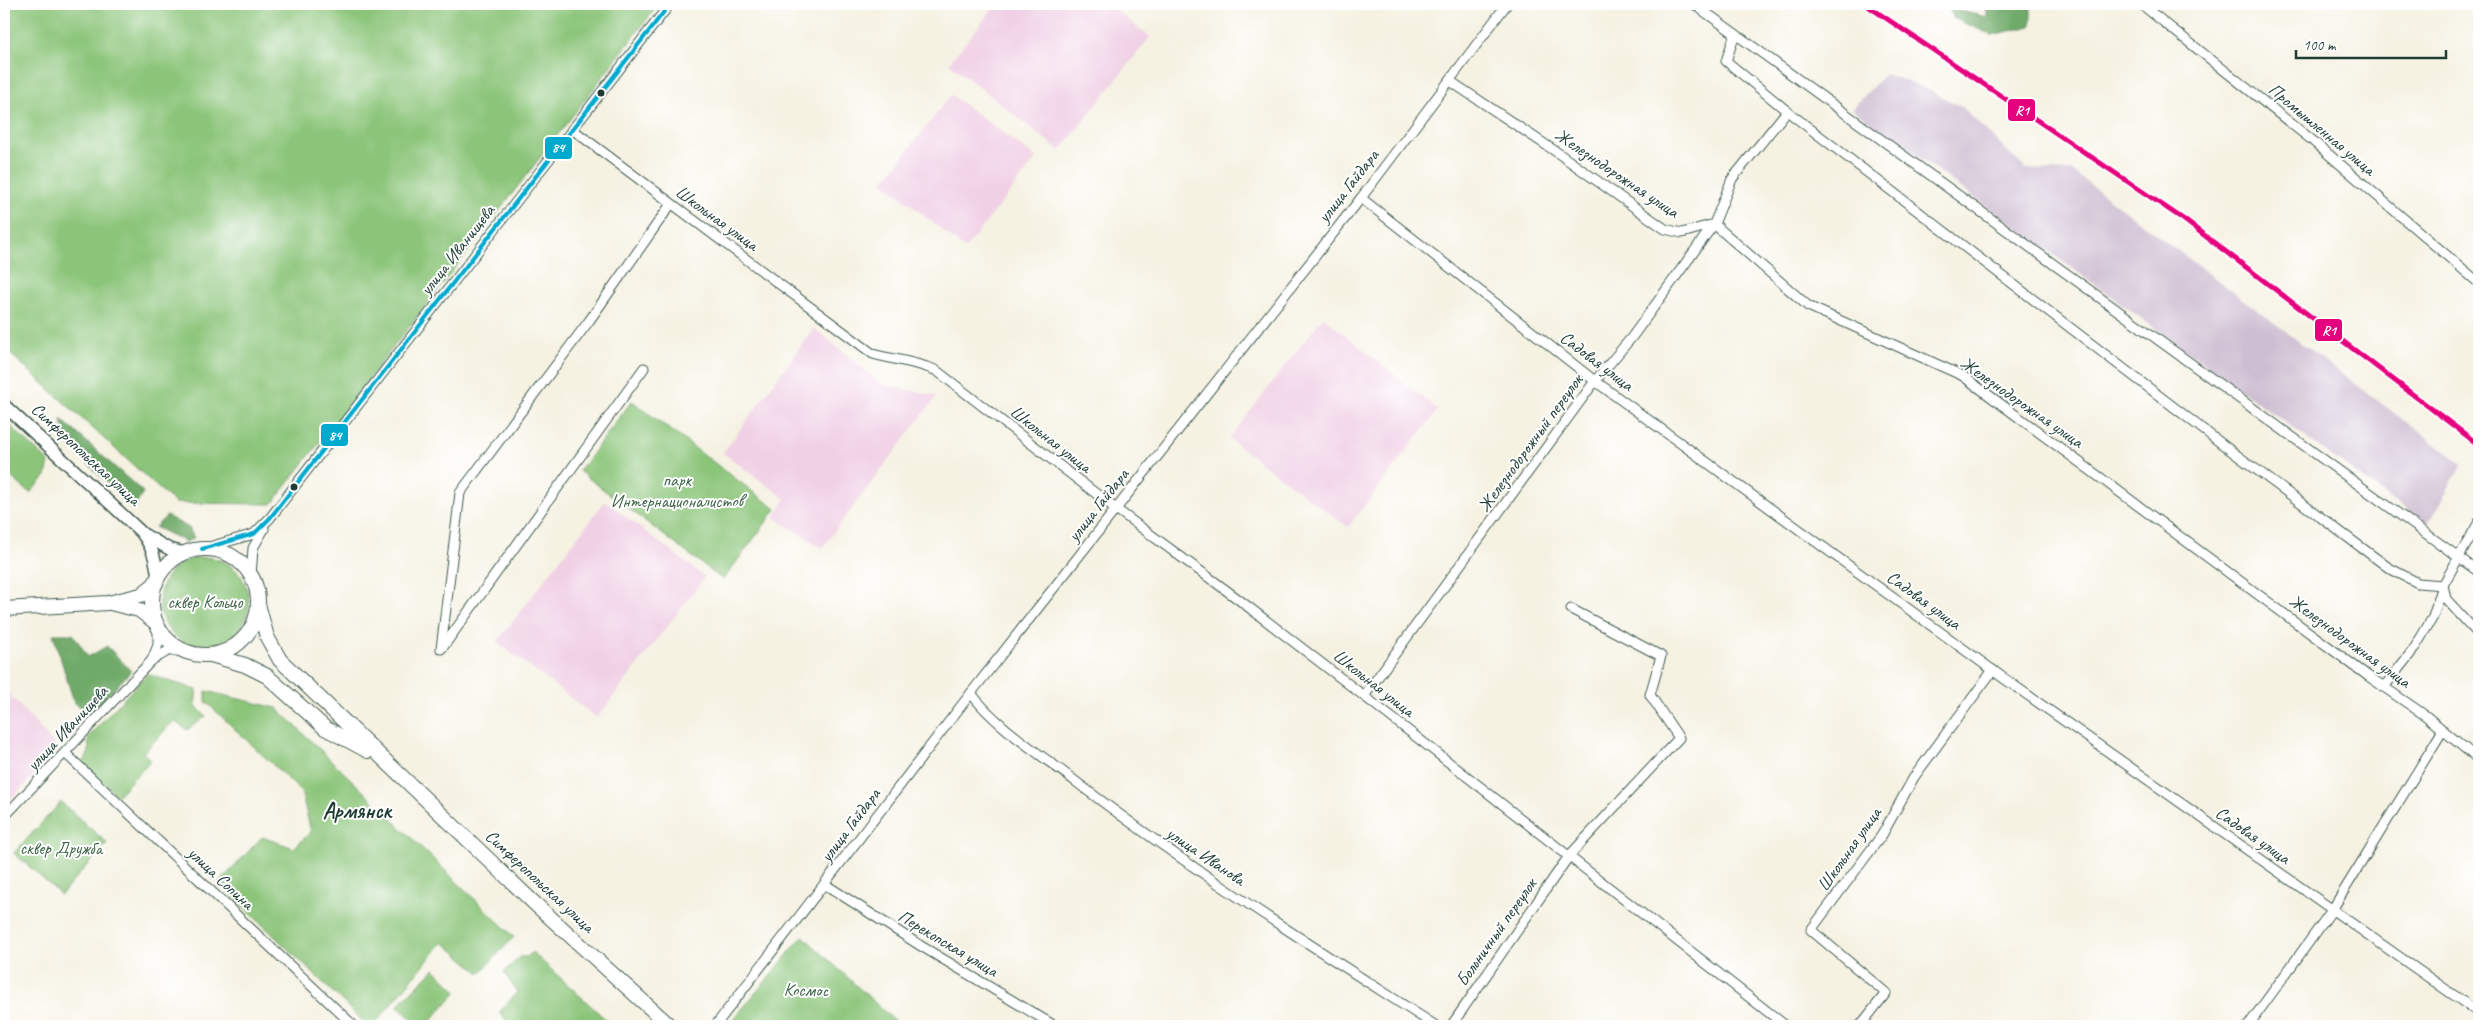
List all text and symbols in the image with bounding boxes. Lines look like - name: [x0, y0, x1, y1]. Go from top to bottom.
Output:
- scale bar: [2296, 28, 2446, 60]
- text: 100 m: [2303, 36, 2337, 55]
- street label: Промышленная улица: [2264, 78, 2381, 181]
- unlabelled marker: [596, 88, 606, 98]
- line badge: R1: [2007, 98, 2036, 122]
- text: R1: [2015, 102, 2031, 119]
- street label: Железнодорожная улица: [1550, 123, 1684, 224]
- line badge: 84: [544, 136, 573, 160]
- text: 84: [552, 139, 566, 156]
- street label: улица Гайдара: [1312, 144, 1384, 228]
- street label: Школьная улица: [671, 181, 764, 256]
- street label: улица Иванищева: [414, 199, 500, 300]
- line badge: R1: [2314, 318, 2343, 342]
- text: R1: [2322, 322, 2338, 339]
- street label: Садовая улица: [1556, 326, 1639, 396]
- street label: Железнодорожная улица: [1956, 351, 2089, 454]
- street label: Железнодорожный переулок: [1473, 368, 1590, 517]
- street label: Симферопольская улица: [27, 398, 146, 511]
- street label: Школьная улица: [1006, 400, 1097, 479]
- line badge: 84: [320, 423, 349, 447]
- text: 84: [329, 427, 343, 444]
- street label: улица Гайдара: [1062, 463, 1134, 547]
- park label: парк Интернационалистов: [611, 469, 748, 512]
- unlabelled marker: [289, 482, 299, 492]
- street label: Садовая улица: [1883, 566, 1966, 635]
- street label: Железнодорожная улица: [2284, 590, 2416, 694]
- park label: сквер Кольцо: [167, 591, 244, 613]
- street label: Школьная улица: [1329, 644, 1420, 723]
- street label: улица Иванищева: [21, 680, 113, 776]
- street label: улица Гайдара: [815, 782, 886, 867]
- district label: Армянск: [323, 797, 393, 825]
- street label: Садовая улица: [2211, 801, 2296, 869]
- street label: Школьная улица: [1812, 802, 1887, 895]
- street label: улица Иванова: [1162, 821, 1251, 891]
- street label: Симферопольская улица: [481, 825, 600, 938]
- park label: сквер Дружба: [20, 837, 104, 859]
- street label: улица Сопина: [183, 841, 260, 915]
- street label: Больничный переулок: [1451, 872, 1543, 990]
- street label: Перекопская улица: [894, 905, 1003, 982]
- park label: Космос: [784, 979, 829, 1001]

